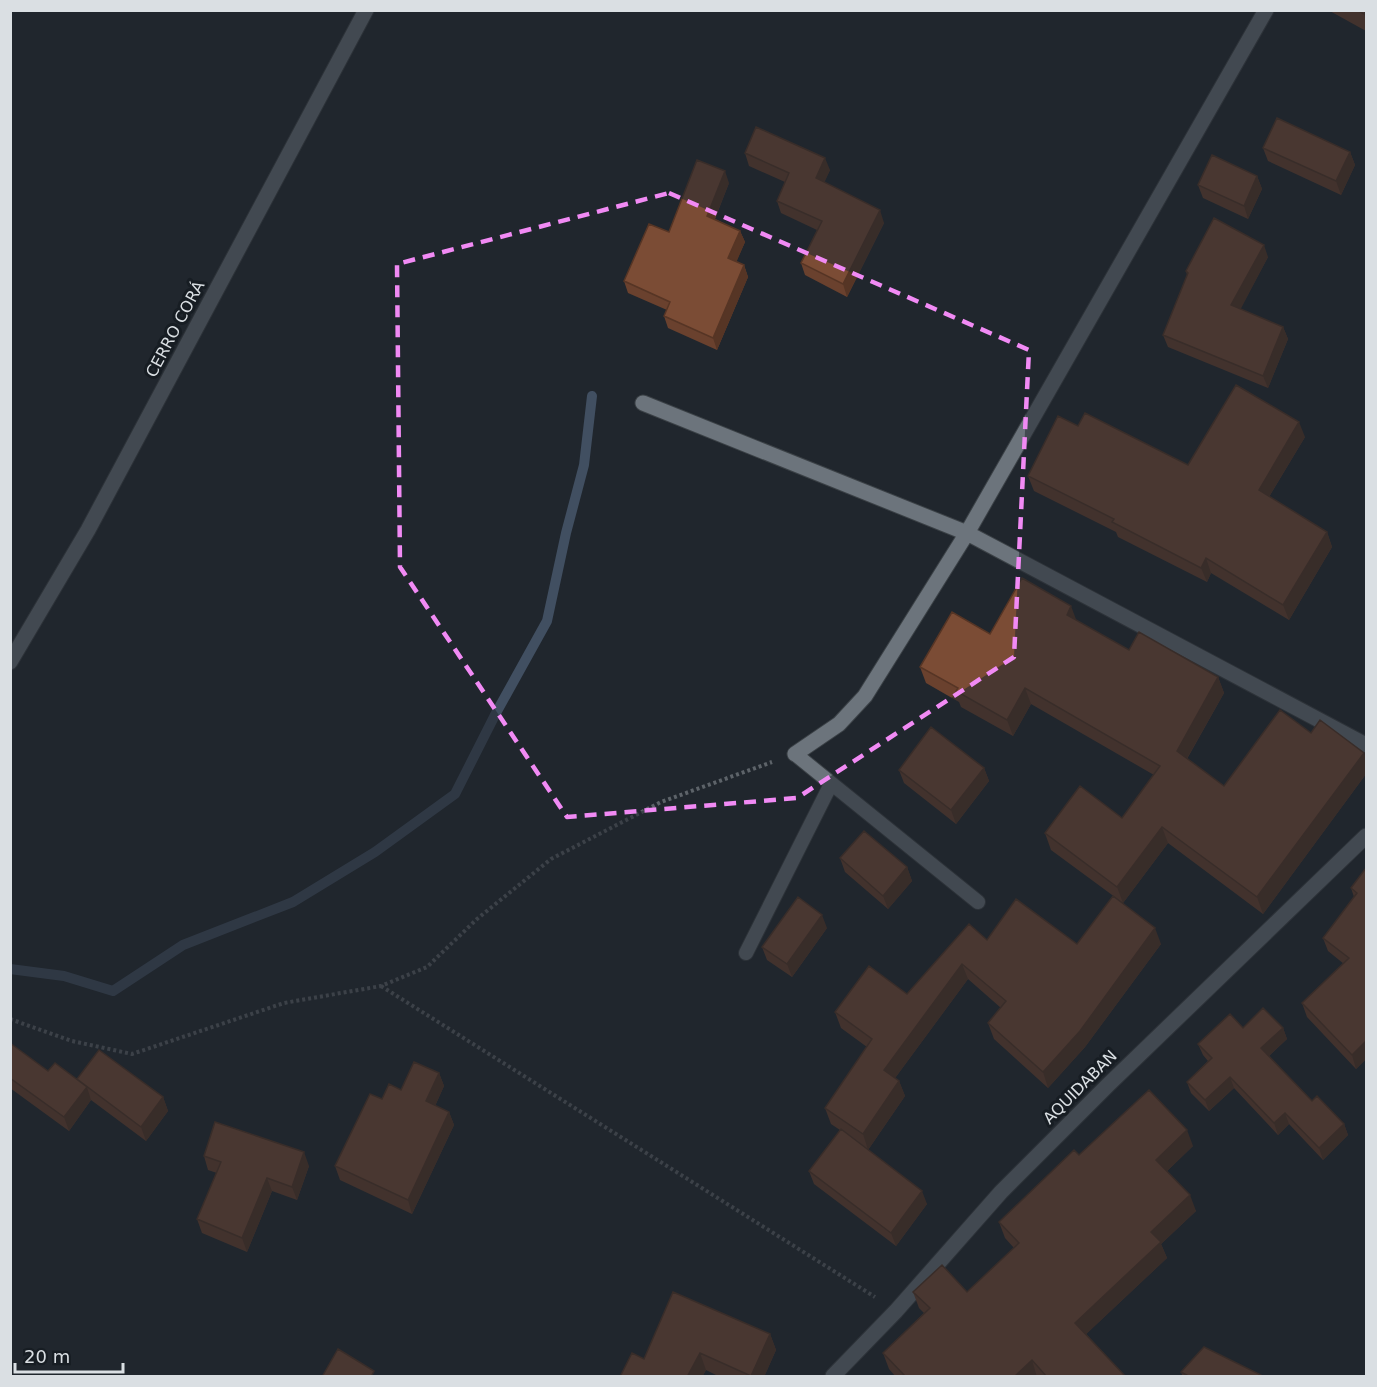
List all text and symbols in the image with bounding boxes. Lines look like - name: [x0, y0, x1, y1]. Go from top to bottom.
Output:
- street label: CERRO CORÁ: [142, 278, 208, 380]
- street label: AQUIDABAN: [1039, 1046, 1121, 1128]
- scale bar: [15, 1336, 123, 1374]
- text: 20 m: [24, 1346, 70, 1367]

